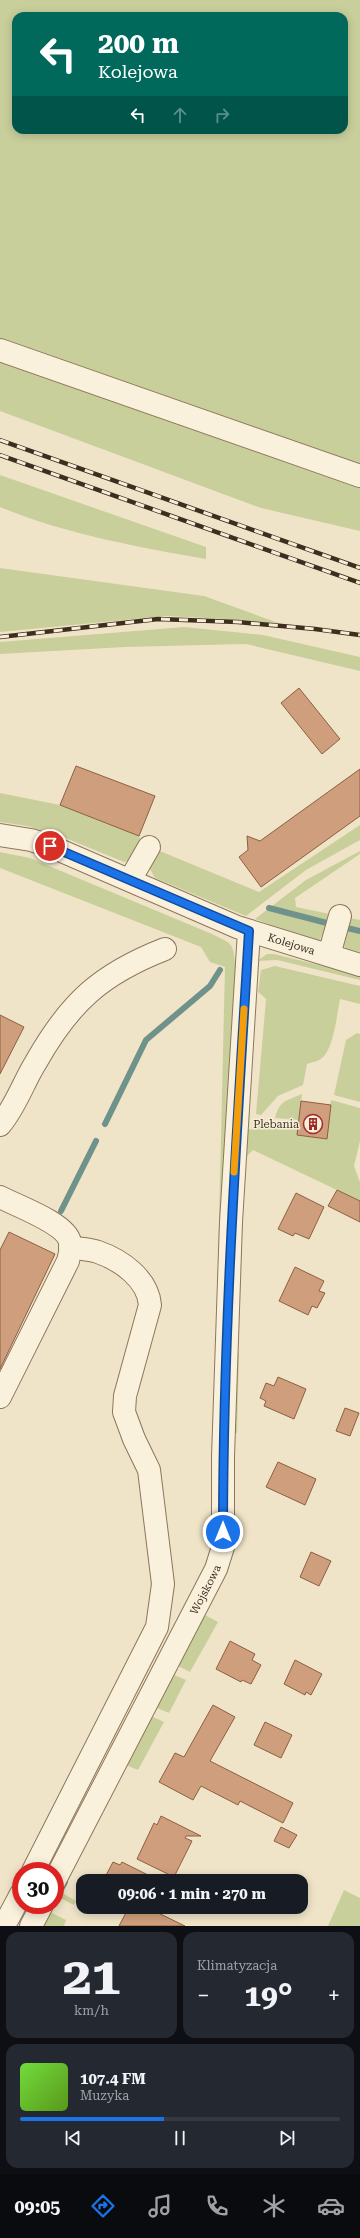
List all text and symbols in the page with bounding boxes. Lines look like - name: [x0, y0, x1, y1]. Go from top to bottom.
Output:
- text: 200 m: [98, 27, 179, 60]
- icon: left: [32, 28, 84, 80]
- text: Kolejowa: [98, 61, 178, 82]
- icon: left: [127, 104, 149, 126]
- icon: ahead: [169, 104, 191, 126]
- icon: right: [211, 104, 233, 126]
- pin: [33, 829, 67, 863]
- icon: arrive: [39, 835, 61, 857]
- street label: Kolejowa: [266, 931, 316, 958]
- building icon: Plebania: [302, 1113, 324, 1135]
- place label: Plebania: [253, 1118, 299, 1131]
- position arrow: [202, 1511, 244, 1553]
- street label: Wojskowa: [188, 1563, 224, 1617]
- speed limit sign: 30: [12, 1862, 64, 1914]
- text: 09:06 · 1 min · 270 m: [118, 1885, 266, 1903]
- text: 21: [62, 1946, 121, 2007]
- text: Klimatyzacja: [197, 1958, 277, 1973]
- text: 19°: [244, 1978, 293, 2013]
- text: −: [197, 1983, 209, 2008]
- text: +: [328, 1983, 340, 2008]
- text: km/h: [74, 2003, 109, 2018]
- text: 107.4 FM: [80, 2070, 146, 2088]
- text: Muzyka: [80, 2088, 129, 2103]
- icon: previous: [62, 2127, 84, 2149]
- icon: pause: [169, 2127, 191, 2149]
- icon: next: [276, 2127, 298, 2149]
- icon: directions: [89, 2192, 117, 2220]
- icon: music: [146, 2192, 174, 2220]
- icon: phone: [203, 2192, 231, 2220]
- icon: climate: [260, 2192, 288, 2220]
- icon: car: [317, 2192, 345, 2220]
- text: 09:05: [15, 2196, 60, 2217]

